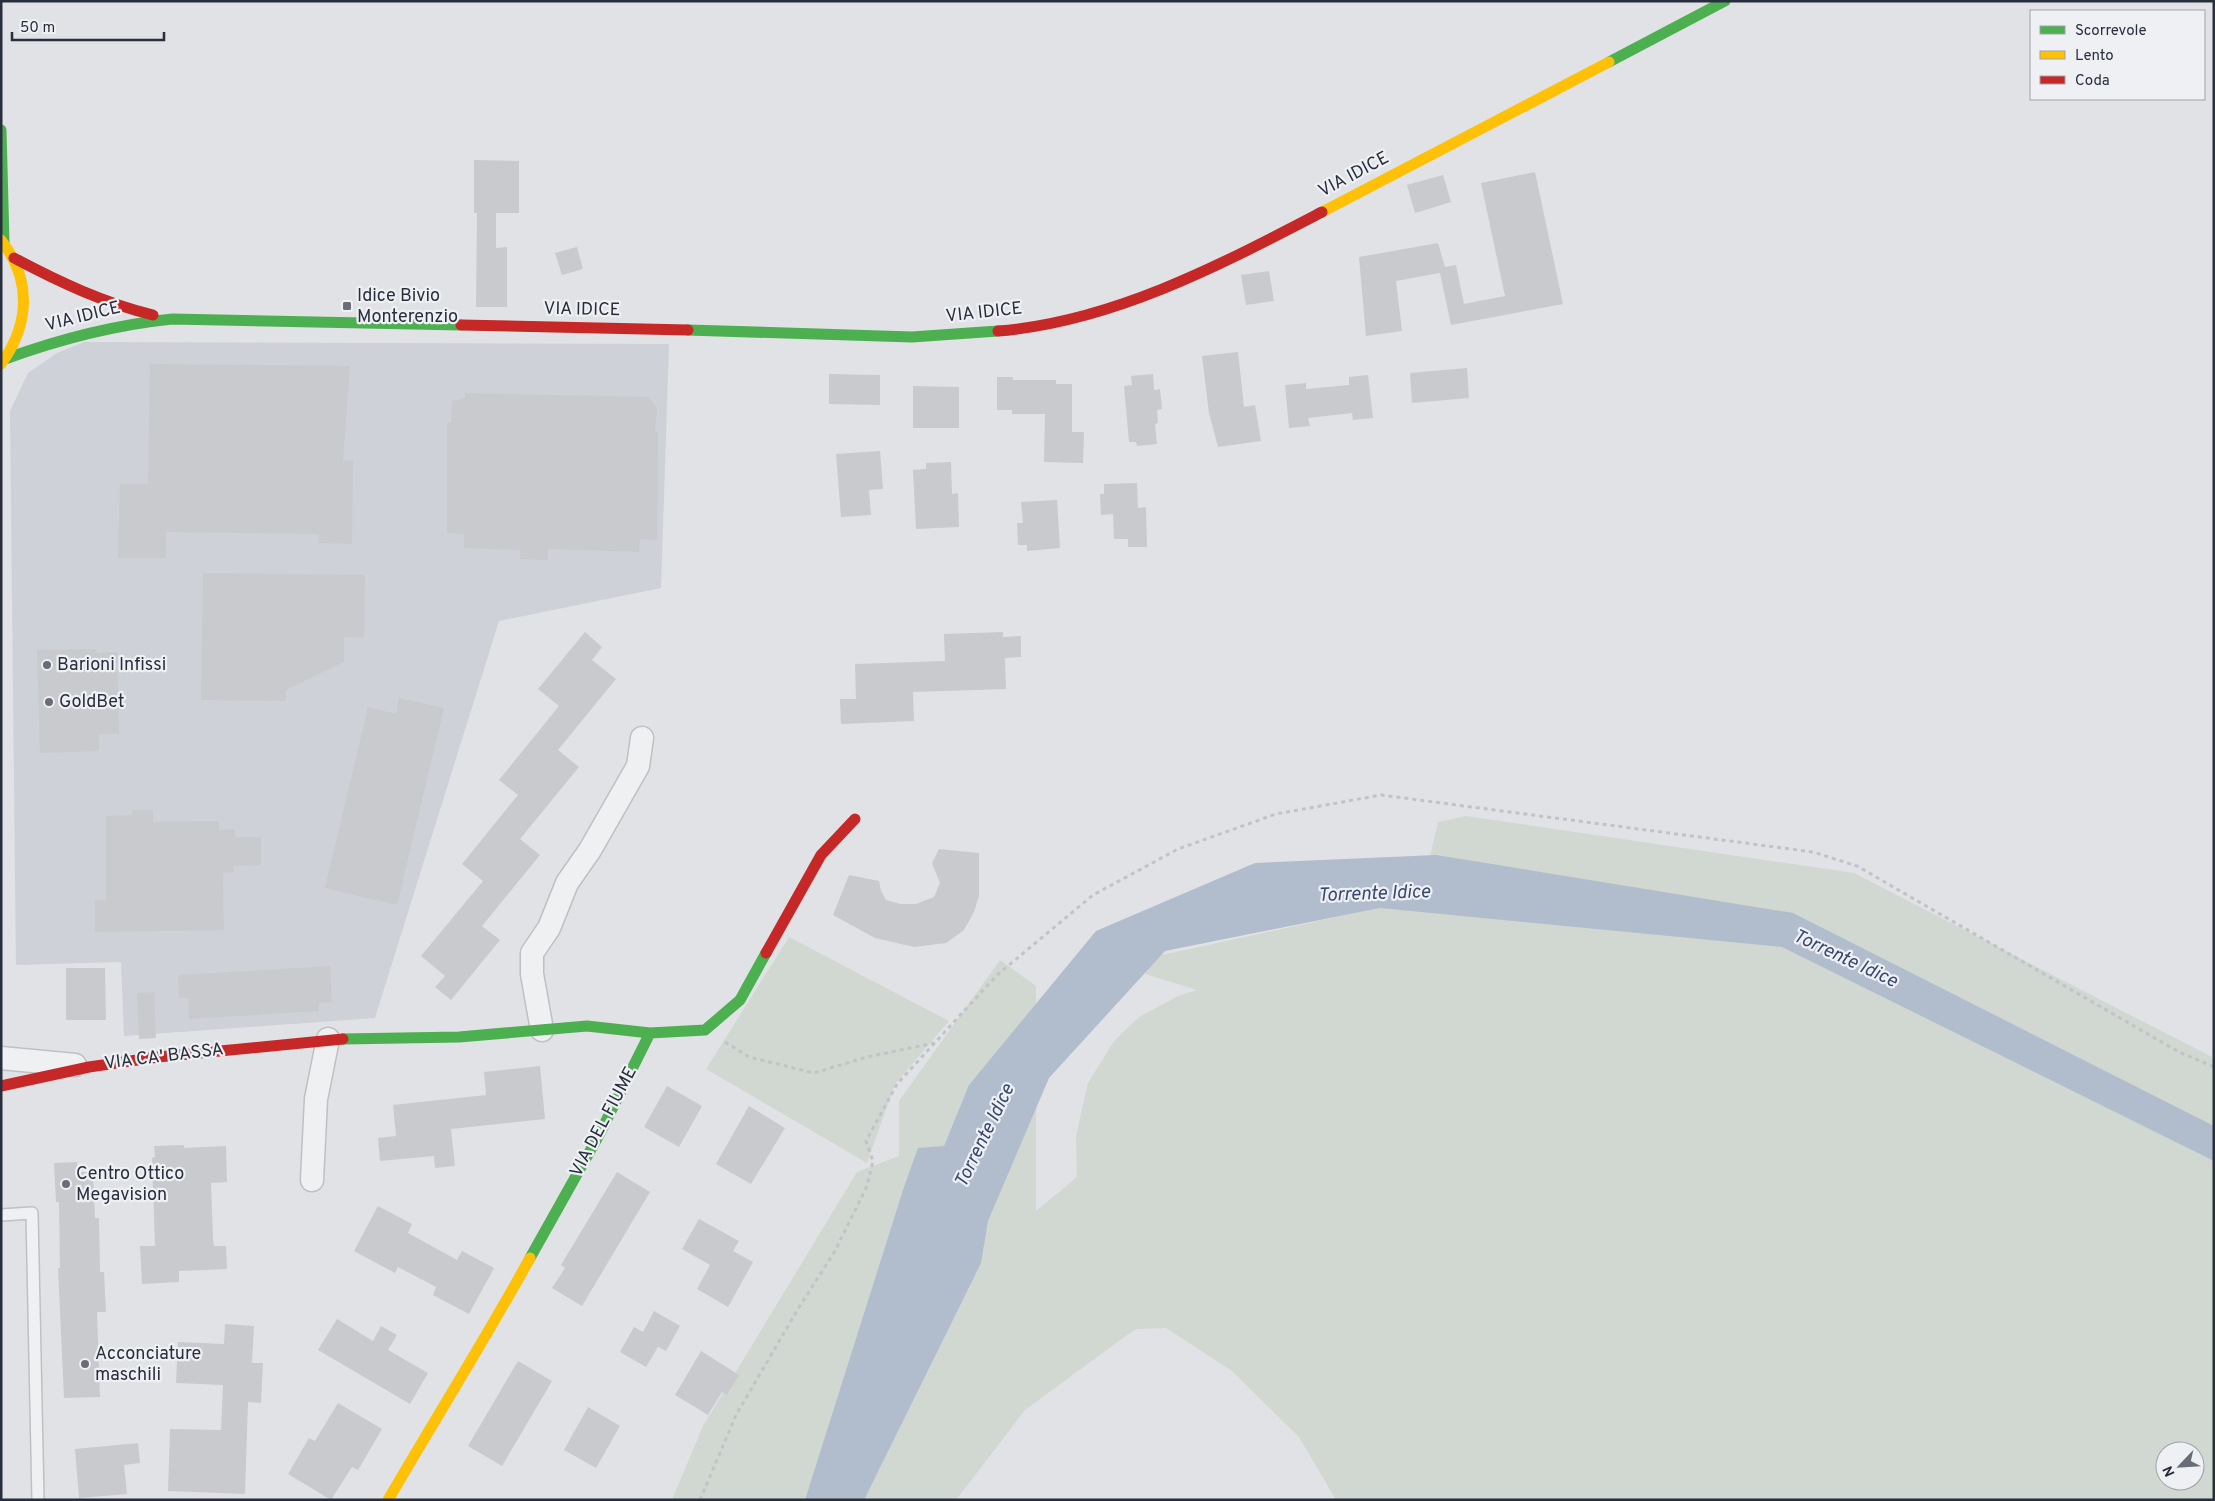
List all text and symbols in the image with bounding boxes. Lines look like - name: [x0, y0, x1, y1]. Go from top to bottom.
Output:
- scale bar: [12, 10, 165, 42]
- legend: [2030, 10, 2205, 100]
- text: 50 m: [20, 19, 55, 38]
- text: Scorrevole: [2075, 22, 2147, 41]
- text: Lento: [2075, 47, 2114, 66]
- text: Coda: [2075, 72, 2110, 91]
- street label: VIA IDICE: [1315, 147, 1393, 203]
- place label: Idice Bivio Monterenzio: [357, 285, 458, 329]
- street label: VIA IDICE: [43, 297, 123, 337]
- street label: VIA IDICE: [543, 298, 621, 322]
- street label: VIA IDICE: [945, 298, 1023, 328]
- marker: Idice Bivio Monterenzio: [341, 300, 353, 312]
- place label: Barioni Infissi: [57, 654, 166, 677]
- marker: Barioni Infissi: [41, 659, 53, 671]
- place label: GoldBet: [59, 691, 125, 714]
- marker: GoldBet: [43, 696, 55, 708]
- water label: Torrente Idice: [1317, 880, 1431, 908]
- water label: Torrente Idice: [1789, 924, 1901, 994]
- street label: VIA CA' BASSA: [103, 1038, 225, 1076]
- street label: VIA DEL FIUME: [565, 1063, 643, 1181]
- water label: Torrente Idice: [950, 1080, 1020, 1192]
- place label: Centro Ottico Megavision: [76, 1163, 184, 1207]
- marker: Centro Ottico Megavision: [60, 1178, 72, 1190]
- place label: Acconciature maschili: [95, 1343, 201, 1387]
- marker: Acconciature maschili: [79, 1358, 91, 1370]
- north arrow: [2155, 1441, 2205, 1491]
- text: N: [2160, 1463, 2179, 1479]

